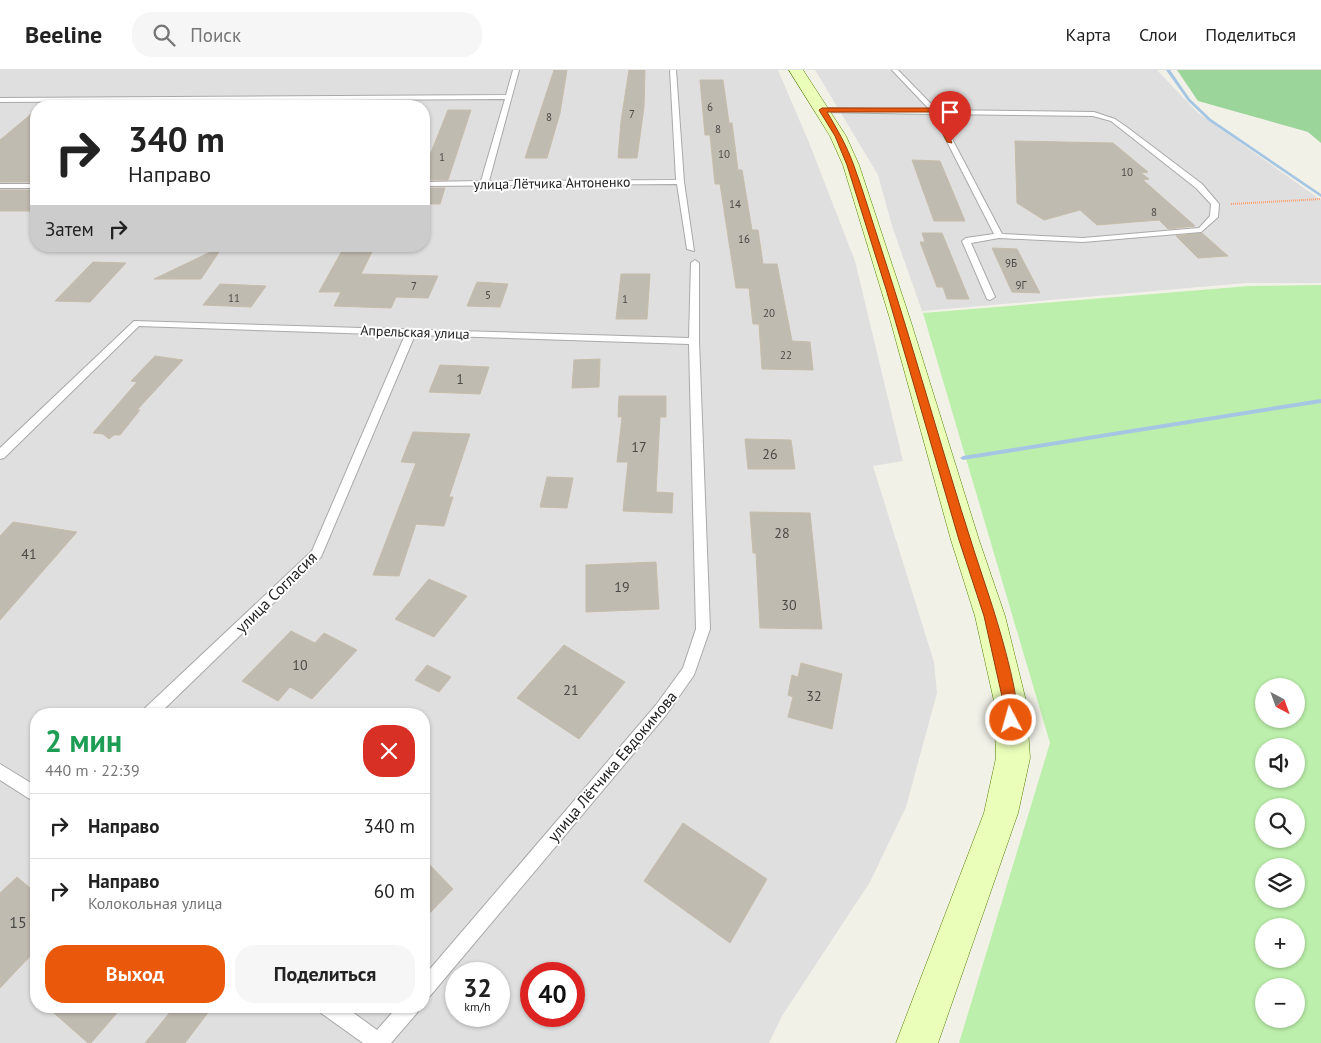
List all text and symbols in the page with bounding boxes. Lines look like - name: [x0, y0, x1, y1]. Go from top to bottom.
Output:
- search box: [132, 12, 482, 57]
- text: Beeline: [25, 19, 102, 50]
- icon: search: [150, 21, 178, 49]
- text: Поиск: [190, 23, 241, 47]
- text: Карта: [1066, 23, 1111, 46]
- text: Слои: [1139, 23, 1177, 46]
- text: Поделиться: [1205, 23, 1296, 46]
- pin: [929, 91, 971, 142]
- icon: arrive: [936, 98, 964, 126]
- house number: 6: [707, 100, 713, 114]
- house number: 7: [629, 107, 635, 121]
- house number: 8: [546, 110, 552, 124]
- text: 340 m: [128, 116, 225, 162]
- icon: right: [45, 120, 110, 185]
- house number: 8: [715, 122, 721, 136]
- house number: 10: [718, 147, 730, 161]
- house number: 1: [439, 150, 445, 164]
- text: Направо: [128, 160, 211, 188]
- house number: 10: [1121, 165, 1133, 179]
- street label: улица Лётчика Антоненко: [473, 173, 631, 193]
- house number: 14: [729, 197, 741, 211]
- house number: 8: [1151, 205, 1157, 219]
- icon: right: [104, 215, 132, 243]
- text: Затем: [45, 217, 94, 241]
- house number: 16: [738, 232, 750, 246]
- house number: 9Б: [1005, 256, 1017, 270]
- house number: 9Г: [1016, 278, 1028, 292]
- house number: 7: [411, 279, 417, 293]
- house number: 5: [485, 288, 491, 302]
- house number: 11: [228, 291, 240, 305]
- house number: 1: [622, 292, 628, 306]
- house number: 20: [763, 306, 775, 320]
- street label: Апрельская улица: [360, 321, 470, 343]
- house number: 22: [780, 348, 792, 362]
- house number: 1: [456, 370, 464, 388]
- house number: 17: [631, 438, 647, 456]
- house number: 26: [762, 445, 778, 463]
- house number: 28: [774, 524, 790, 542]
- house number: 41: [21, 545, 37, 563]
- street label: улица Согласия: [231, 547, 321, 637]
- house number: 19: [614, 578, 630, 596]
- house number: 30: [781, 596, 797, 614]
- house number: 10: [292, 656, 308, 674]
- north arrow: [1255, 678, 1305, 728]
- map controls: [1255, 678, 1305, 1028]
- house number: 21: [563, 681, 579, 699]
- street label: улица Лётчика Евдокимова: [543, 687, 681, 845]
- house number: 32: [806, 687, 822, 705]
- position arrow: [984, 693, 1036, 745]
- text: 2 мин: [45, 721, 122, 760]
- button: close: [363, 725, 415, 777]
- button: sound: [1255, 738, 1305, 788]
- text: 440 m · 22:39: [45, 760, 140, 780]
- button: search: [1255, 798, 1305, 848]
- icon: right: [45, 812, 73, 840]
- text: Направо: [88, 814, 159, 838]
- text: 340 m: [363, 814, 415, 838]
- button: layers: [1255, 858, 1305, 908]
- text: Направо: [88, 869, 159, 893]
- icon: right: [45, 877, 73, 905]
- text: 60 m: [374, 879, 415, 903]
- text: Колокольная улица: [88, 893, 222, 913]
- house number: 15: [9, 912, 27, 932]
- button: +: [1255, 918, 1305, 968]
- button: Выход: [45, 945, 225, 1003]
- button: Поделиться: [235, 945, 415, 1003]
- speed limit sign: 40: [520, 962, 585, 1027]
- text: 32: [463, 972, 492, 1004]
- button: −: [1255, 978, 1305, 1028]
- text: km/h: [464, 999, 491, 1014]

